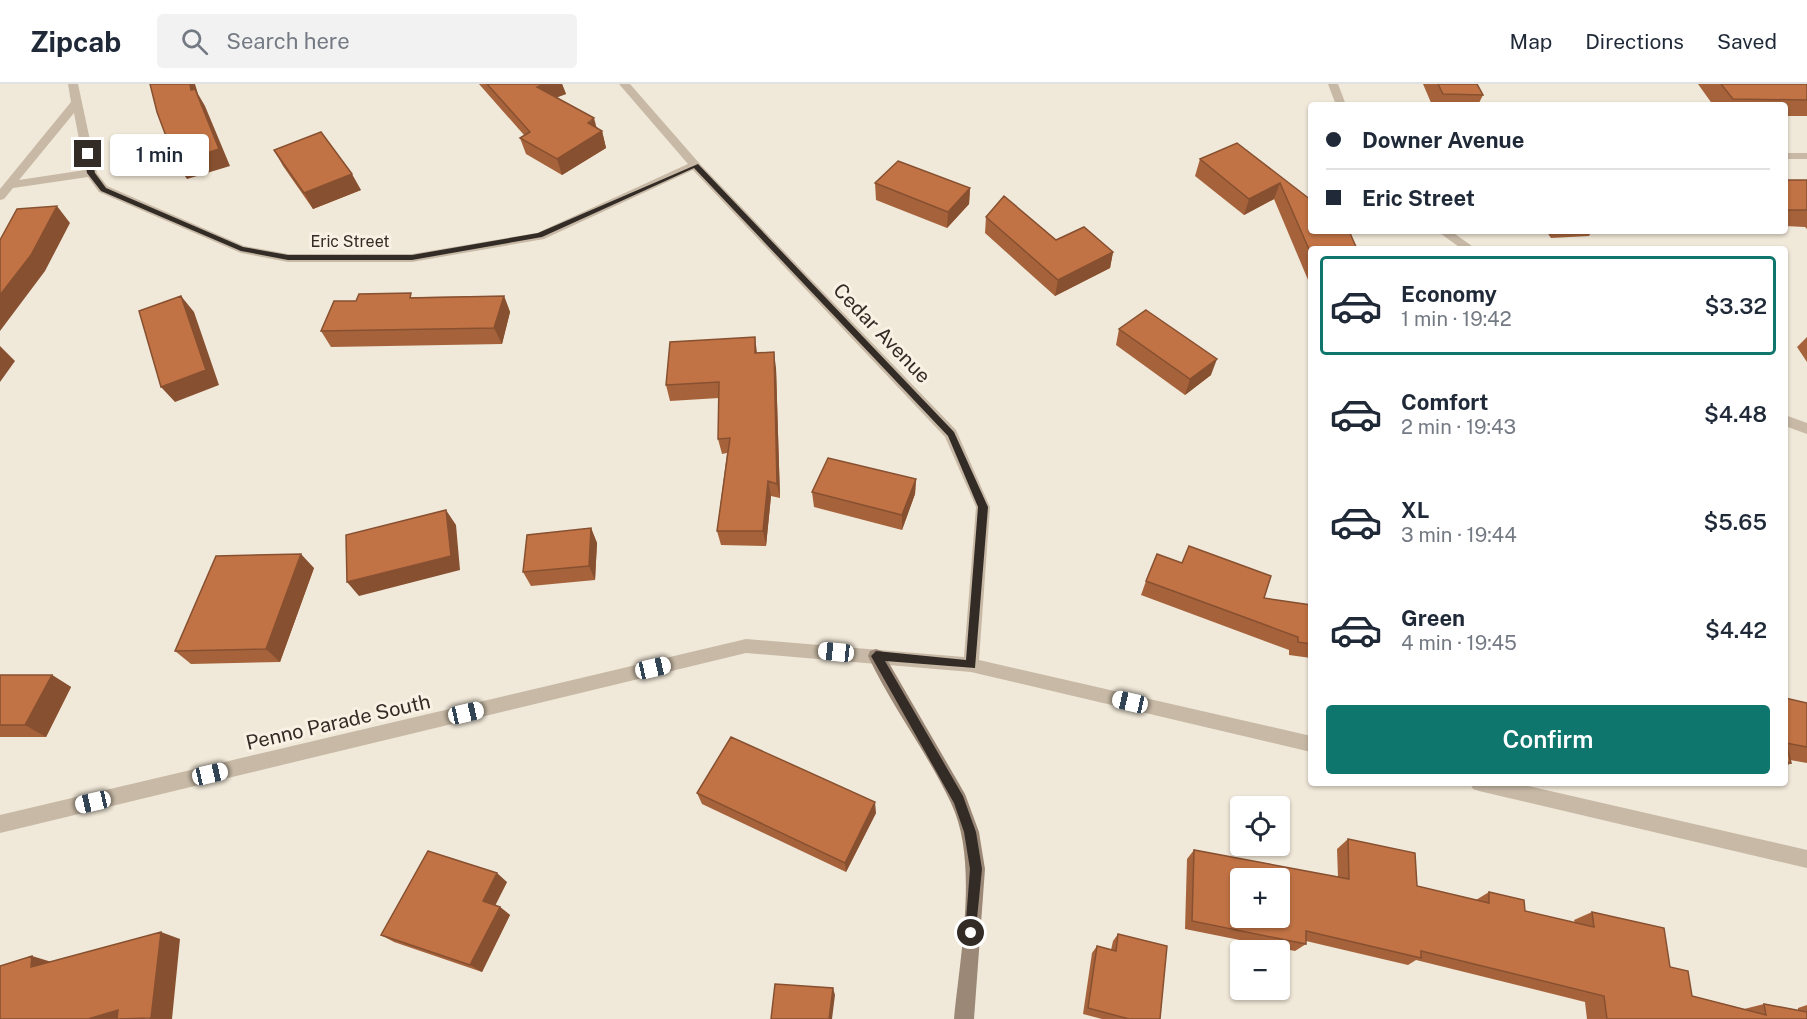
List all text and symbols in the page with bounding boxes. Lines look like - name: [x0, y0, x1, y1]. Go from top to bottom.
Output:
- search box: [157, 14, 577, 68]
- text: Zipcab: [30, 25, 121, 58]
- icon: search: [178, 25, 211, 58]
- text: Search here: [226, 28, 350, 54]
- text: Map: [1510, 29, 1552, 54]
- text: Directions: [1585, 29, 1684, 54]
- text: Saved: [1717, 29, 1777, 54]
- text: Downer Avenue: [1362, 127, 1524, 153]
- callout: 1 min: [109, 133, 208, 175]
- route end: [74, 140, 101, 167]
- text: 1 min: [136, 143, 183, 167]
- text: Eric Street: [1362, 185, 1475, 211]
- street label: Eric Street: [310, 232, 390, 251]
- street label: Cedar Avenue: [828, 278, 936, 388]
- icon: car: [1329, 279, 1383, 333]
- text: Economy: [1401, 281, 1497, 307]
- text: $3.32: [1705, 293, 1767, 319]
- text: 1 min · 19:42: [1401, 307, 1512, 331]
- icon: car: [1329, 387, 1383, 441]
- text: Comfort: [1401, 389, 1488, 415]
- text: $4.48: [1704, 401, 1767, 427]
- text: 2 min · 19:43: [1401, 415, 1516, 439]
- icon: car: [1329, 495, 1383, 549]
- text: XL: [1401, 497, 1429, 523]
- text: $5.65: [1704, 509, 1767, 535]
- text: 3 min · 19:44: [1401, 523, 1517, 547]
- icon: car: [1329, 603, 1383, 657]
- text: Green: [1401, 605, 1465, 631]
- text: $4.42: [1705, 617, 1767, 643]
- text: 4 min · 19:45: [1401, 631, 1517, 655]
- car: [817, 641, 855, 663]
- car: [633, 655, 673, 681]
- street label: Penno Parade South: [243, 689, 433, 755]
- car: [1110, 689, 1150, 715]
- car: [446, 700, 486, 726]
- button: Confirm: [1326, 705, 1770, 774]
- car: [190, 761, 230, 787]
- car: [73, 789, 113, 815]
- map controls: [1230, 796, 1290, 1000]
- button: locate: [1230, 796, 1290, 856]
- button: +: [1230, 868, 1290, 928]
- route start: [957, 919, 984, 946]
- button: −: [1230, 940, 1290, 1000]

